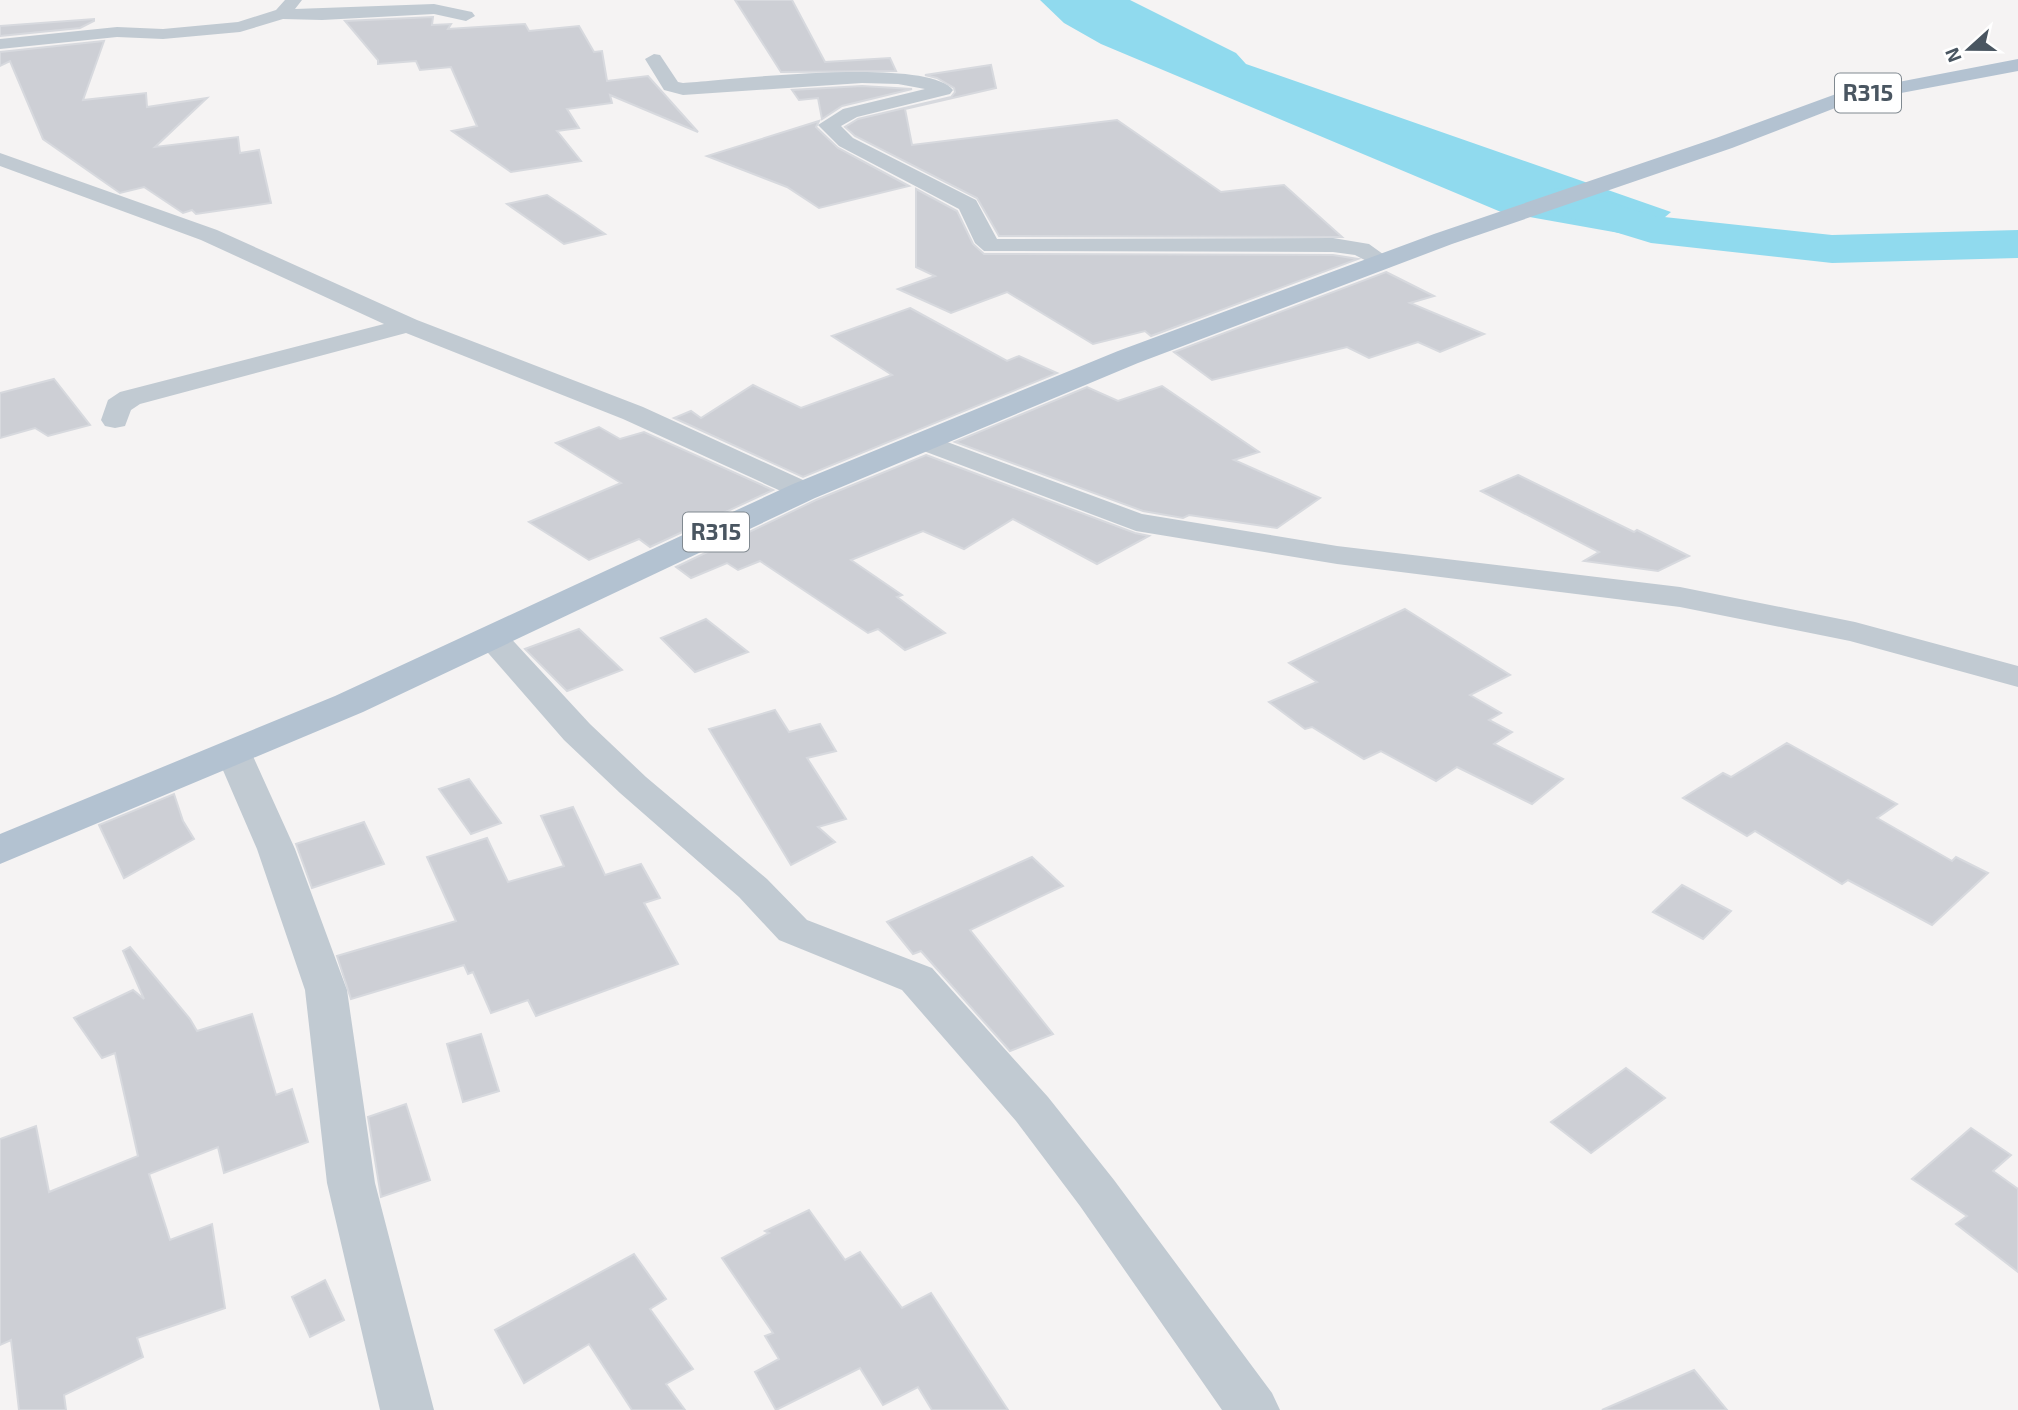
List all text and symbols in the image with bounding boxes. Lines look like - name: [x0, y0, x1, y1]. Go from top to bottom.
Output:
- north arrow: [1934, 14, 2004, 84]
- text: N: [1939, 45, 1966, 66]
- road number: R315: [1835, 74, 1901, 113]
- road number: R315: [683, 512, 749, 552]

